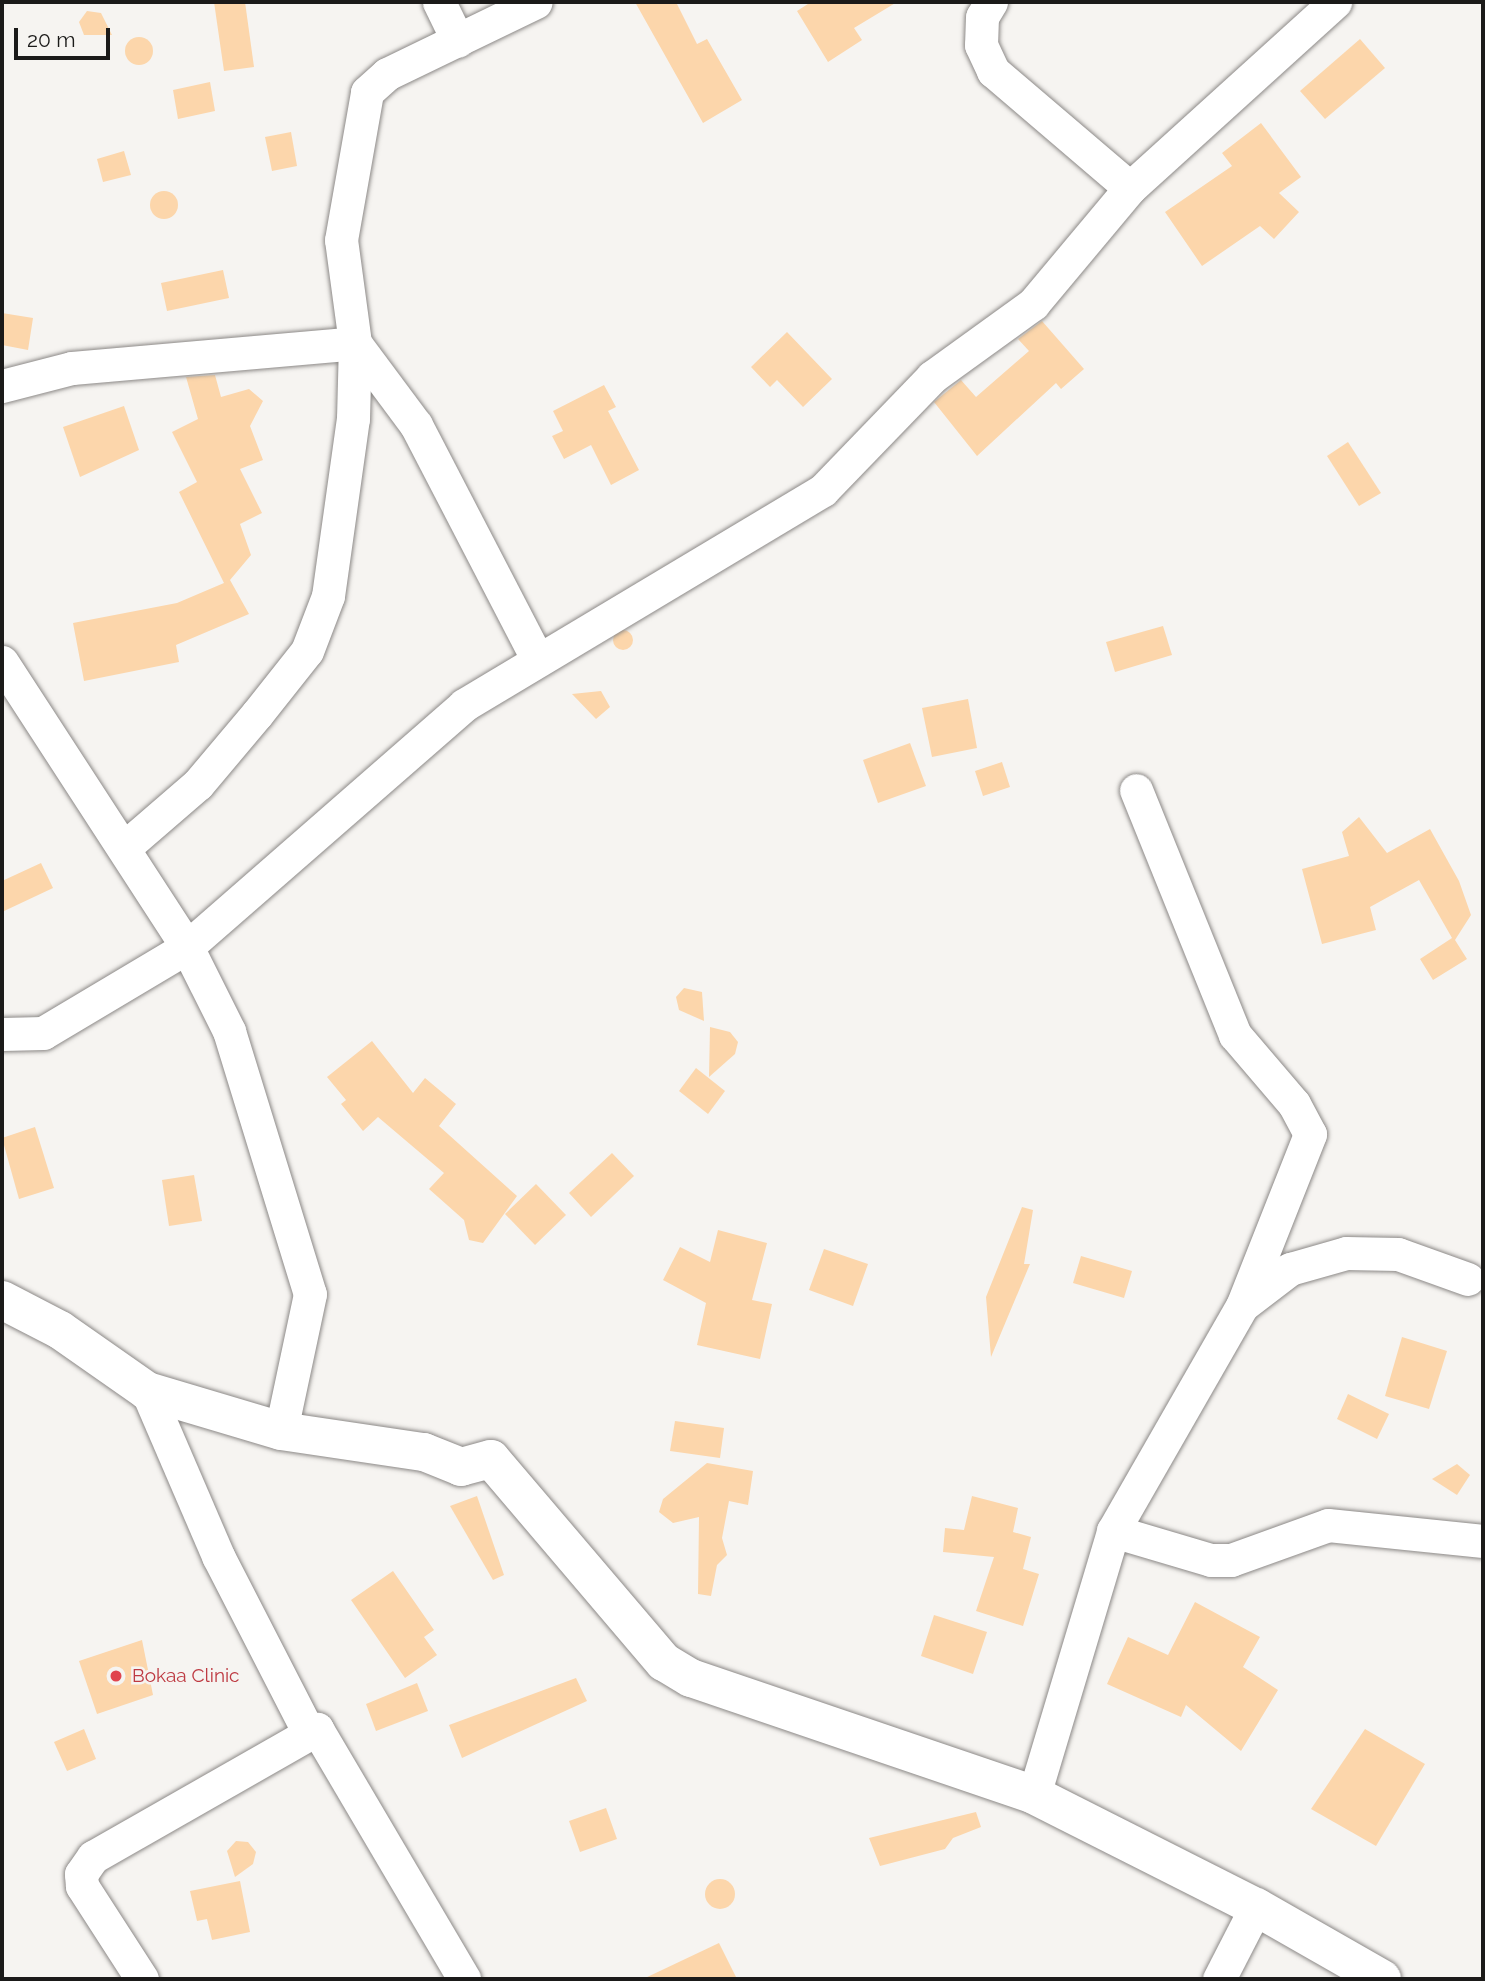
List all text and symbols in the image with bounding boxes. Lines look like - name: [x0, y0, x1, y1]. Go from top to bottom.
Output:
- scale bar: [18, 14, 114, 58]
- text: 20 m: [27, 27, 75, 52]
- place label: Bokaa Clinic: [132, 1665, 240, 1687]
- marker: Bokaa Clinic: [106, 1666, 126, 1686]

